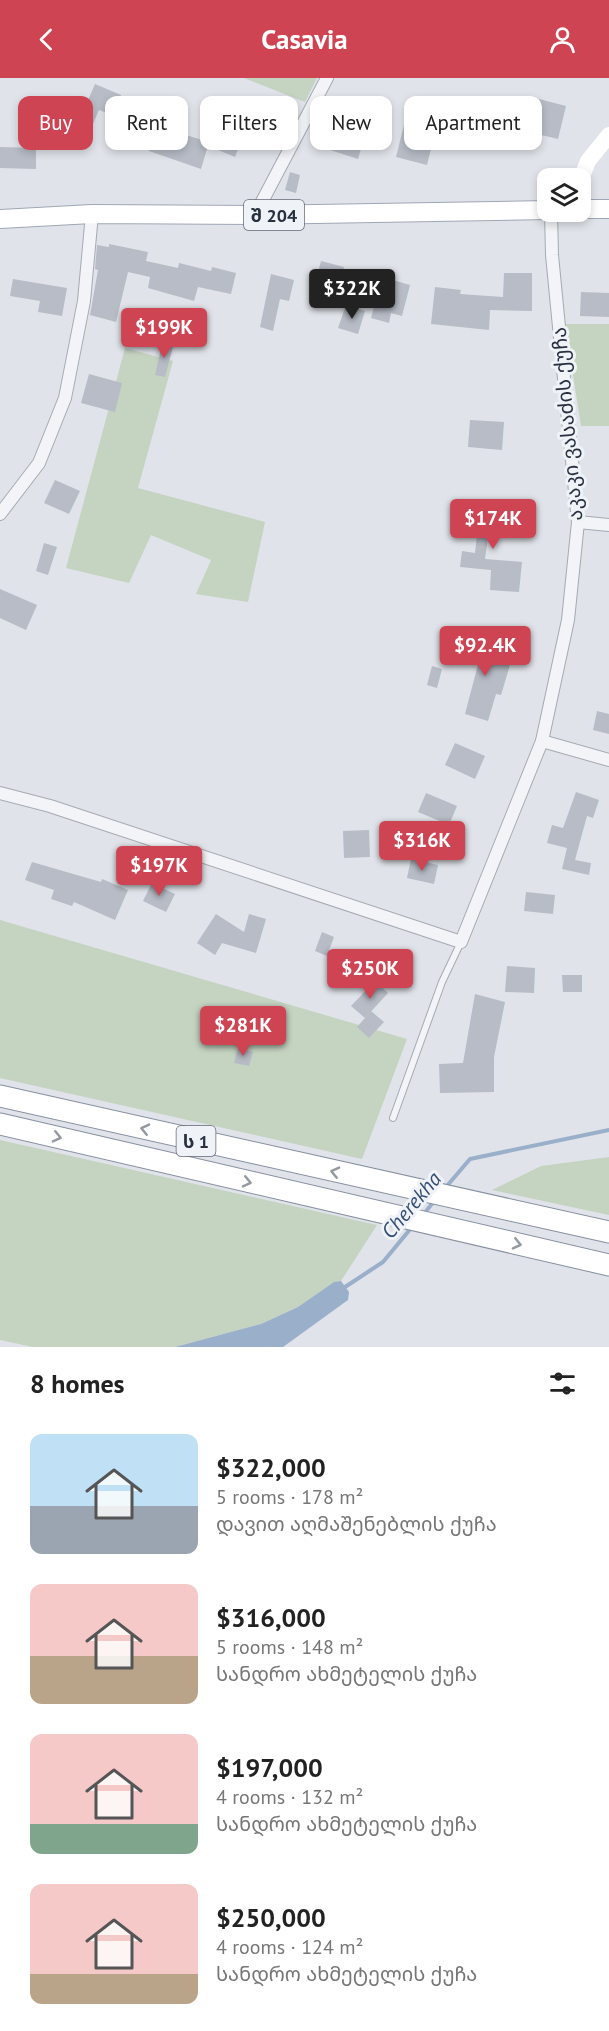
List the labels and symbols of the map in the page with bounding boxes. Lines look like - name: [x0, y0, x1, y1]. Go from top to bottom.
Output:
- road number: შ 204: [244, 200, 304, 230]
- pin: $322K: [310, 269, 394, 320]
- pin: $199K: [122, 308, 206, 359]
- street label: აკაკი ვასაძის ქუჩა: [546, 326, 588, 522]
- pin: $174K: [451, 499, 535, 550]
- pin: $92.4K: [436, 626, 534, 677]
- pin: $316K: [380, 821, 464, 872]
- pin: $197K: [117, 846, 201, 897]
- pin: $250K: [328, 949, 412, 1000]
- pin: $281K: [201, 1006, 285, 1057]
- one-way arrow: [140, 1123, 150, 1136]
- road number: ს 1: [176, 1126, 216, 1156]
- one-way arrow: [52, 1130, 62, 1143]
- water label: Cherekha: [375, 1165, 447, 1244]
- one-way arrow: [330, 1166, 340, 1179]
- one-way arrow: [242, 1175, 252, 1188]
- one-way arrow: [512, 1237, 522, 1250]

